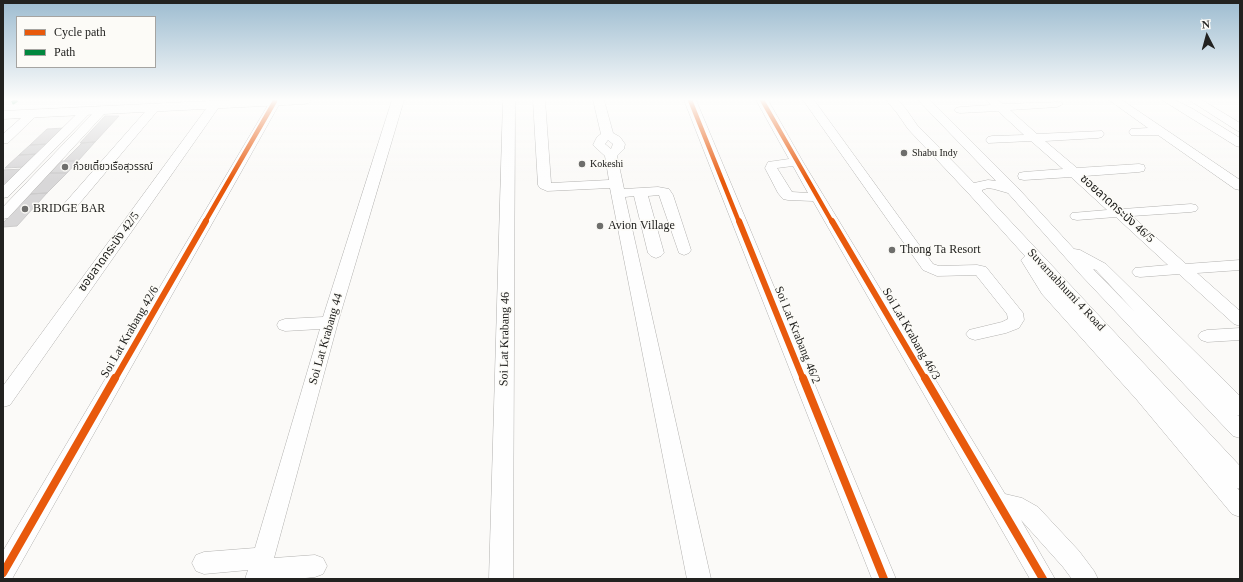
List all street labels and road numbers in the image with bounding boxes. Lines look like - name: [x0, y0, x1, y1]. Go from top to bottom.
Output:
- street label: ซอยลาดกระบัง 46/5: [1077, 172, 1157, 246]
- street label: ซอยลาดกระบัง 42/5: [75, 209, 143, 295]
- street label: Suvarnabhumi 4 Road: [1024, 246, 1108, 334]
- street label: Soi Lat Krabang 42/6: [98, 284, 162, 380]
- street label: Soi Lat Krabang 46/2: [771, 284, 823, 386]
- street label: Soi Lat Krabang 46/3: [879, 286, 943, 382]
- street label: Soi Lat Krabang 44: [306, 292, 346, 386]
- street label: Soi Lat Krabang 46: [497, 292, 513, 386]

